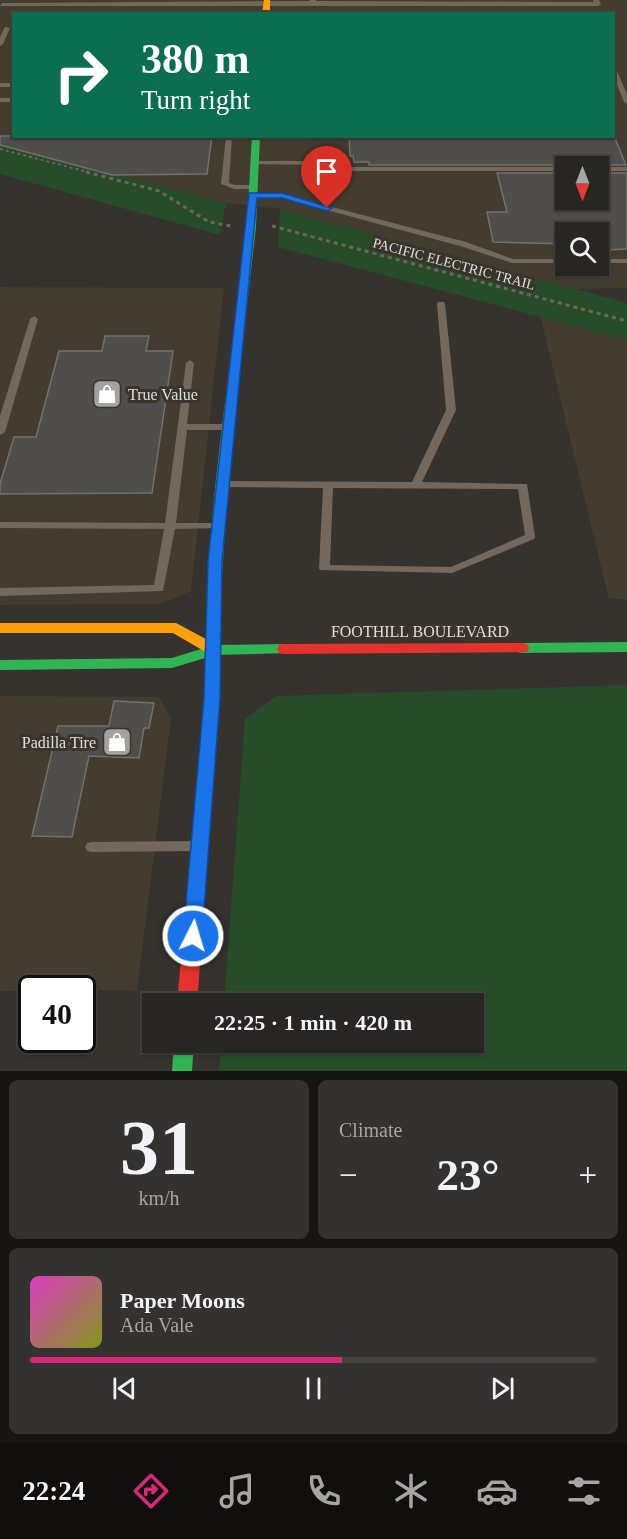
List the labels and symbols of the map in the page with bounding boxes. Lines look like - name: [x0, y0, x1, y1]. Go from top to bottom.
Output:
- pin: [301, 146, 352, 208]
- north arrow: [555, 156, 609, 210]
- street label: PACIFIC ELECTRIC TRAIL: [371, 235, 537, 293]
- shop icon: True Value: [91, 378, 123, 410]
- place label: True Value: [128, 386, 198, 403]
- street label: FOOTHILL BOULEVARD: [331, 623, 509, 640]
- shop icon: Padilla Tire: [101, 726, 133, 758]
- place label: Padilla Tire: [22, 734, 96, 751]
- position arrow: [161, 904, 225, 968]
- speed limit sign: 40: [18, 975, 96, 1053]

